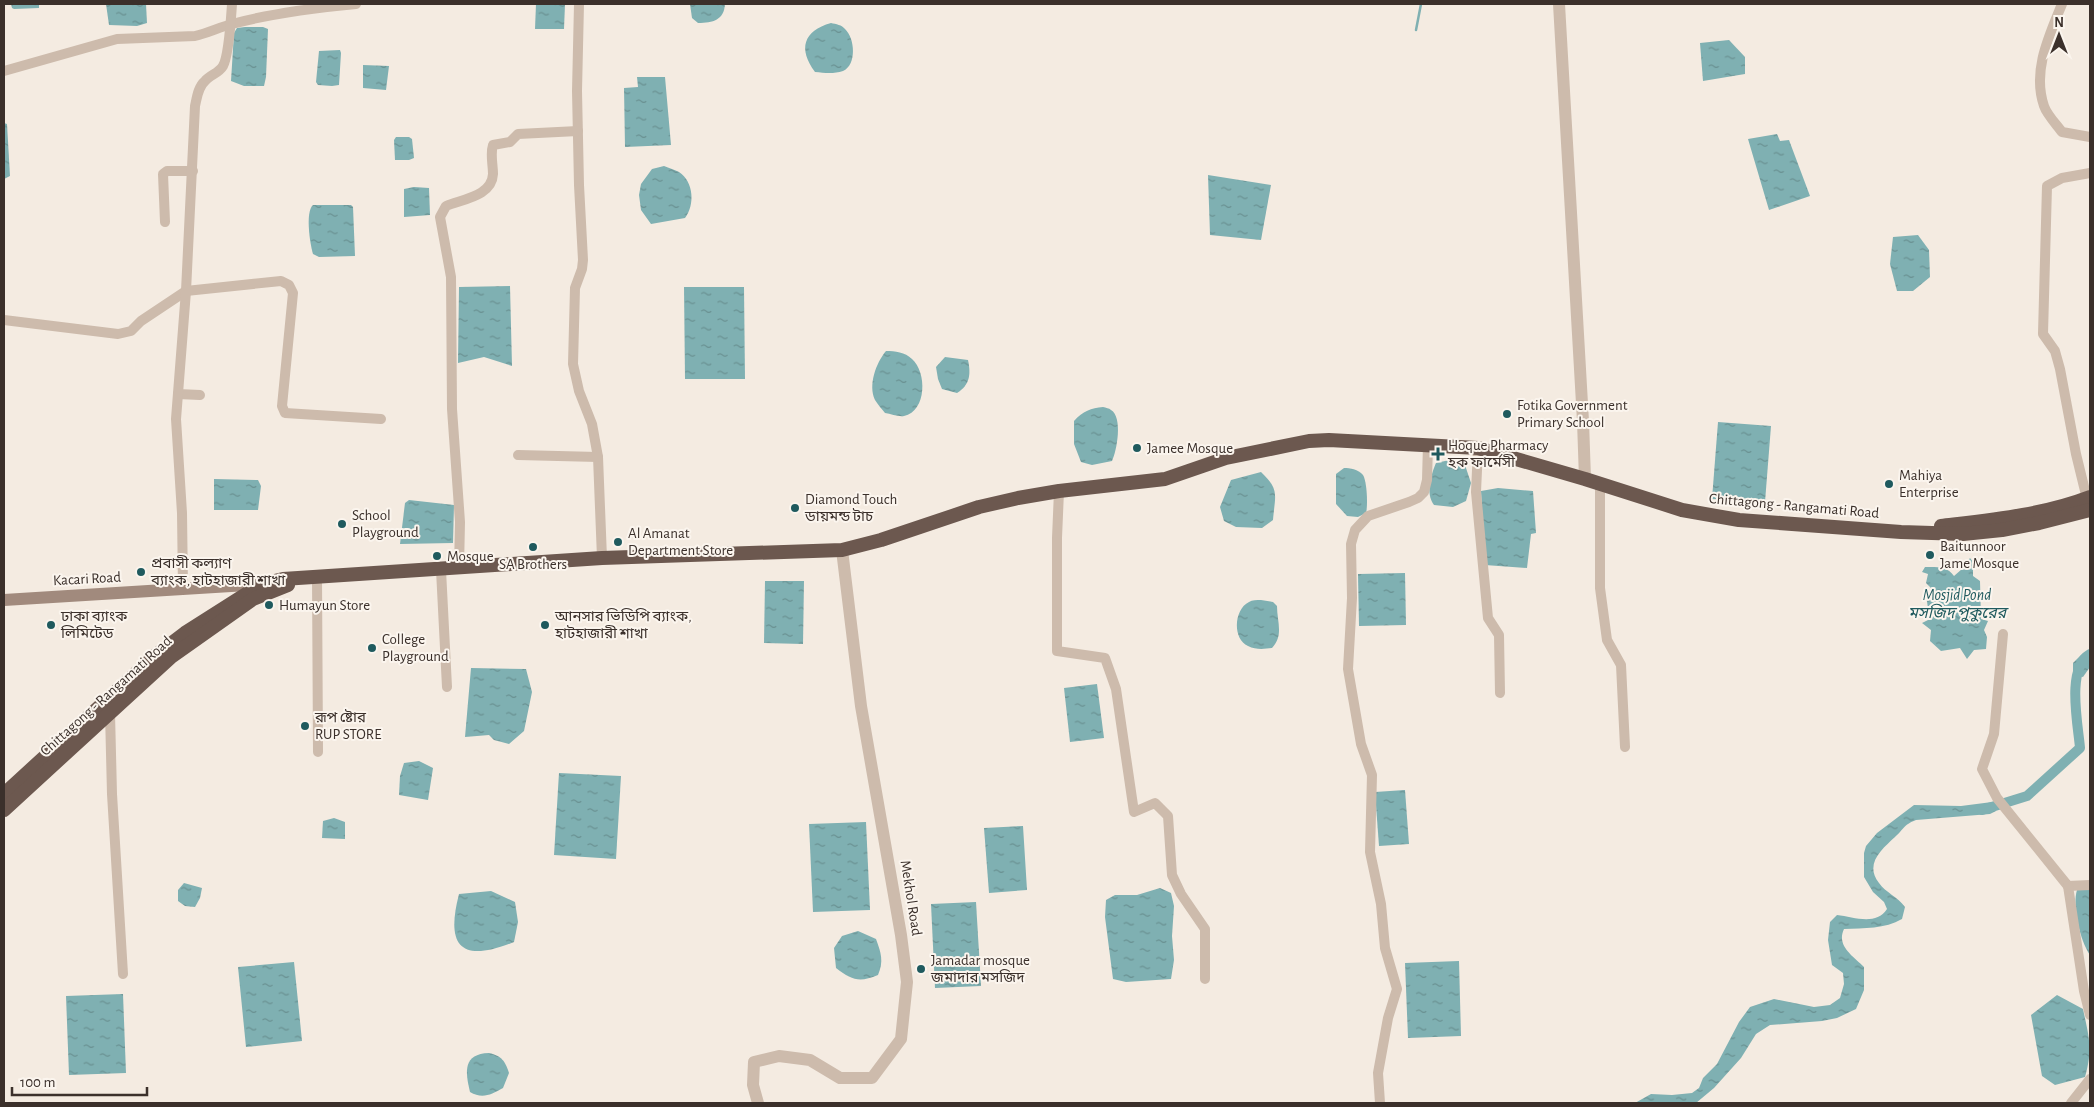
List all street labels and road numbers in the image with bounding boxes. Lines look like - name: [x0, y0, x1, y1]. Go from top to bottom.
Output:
- street label: Chittagong - Rangamati Road: [1708, 491, 1880, 521]
- street label: Kacari Road: [53, 570, 122, 588]
- street label: Chittagong - Rangamati Road: [37, 633, 175, 759]
- street label: Mekhol Road: [898, 859, 924, 937]

